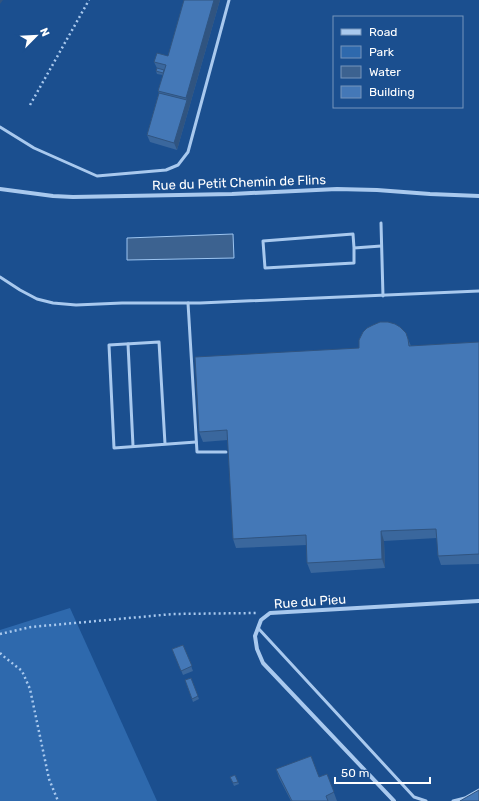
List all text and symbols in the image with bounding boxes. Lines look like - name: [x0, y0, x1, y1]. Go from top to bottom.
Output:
- north arrow: [16, 16, 56, 56]
- legend: [333, 16, 463, 108]
- text: Road: [369, 25, 397, 39]
- text: N: [37, 26, 52, 38]
- text: Park: [369, 45, 395, 59]
- text: Water: [369, 65, 401, 79]
- text: Building: [369, 85, 415, 99]
- street label: Rue du Petit Chemin de Flins: [152, 172, 326, 193]
- street label: Rue du Pieu: [274, 592, 347, 611]
- scale bar: [335, 759, 430, 785]
- text: 50 m: [341, 766, 369, 780]

